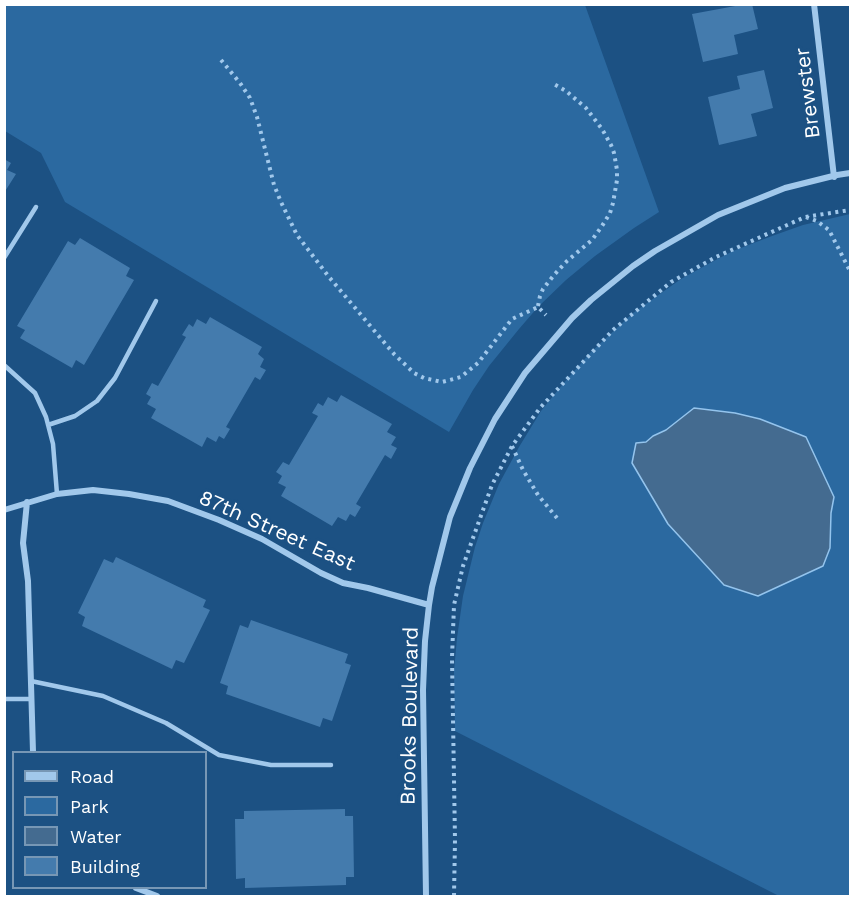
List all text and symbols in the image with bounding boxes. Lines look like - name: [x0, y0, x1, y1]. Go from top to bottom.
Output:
- street label: Brewster: [790, 46, 826, 140]
- street label: 87th Street East: [195, 485, 359, 577]
- street label: Brooks Boulevard: [396, 627, 424, 805]
- legend: [12, 751, 207, 889]
- text: Road: [70, 766, 114, 787]
- text: Park: [70, 796, 109, 817]
- text: Water: [70, 826, 122, 847]
- text: Building: [70, 856, 140, 877]

